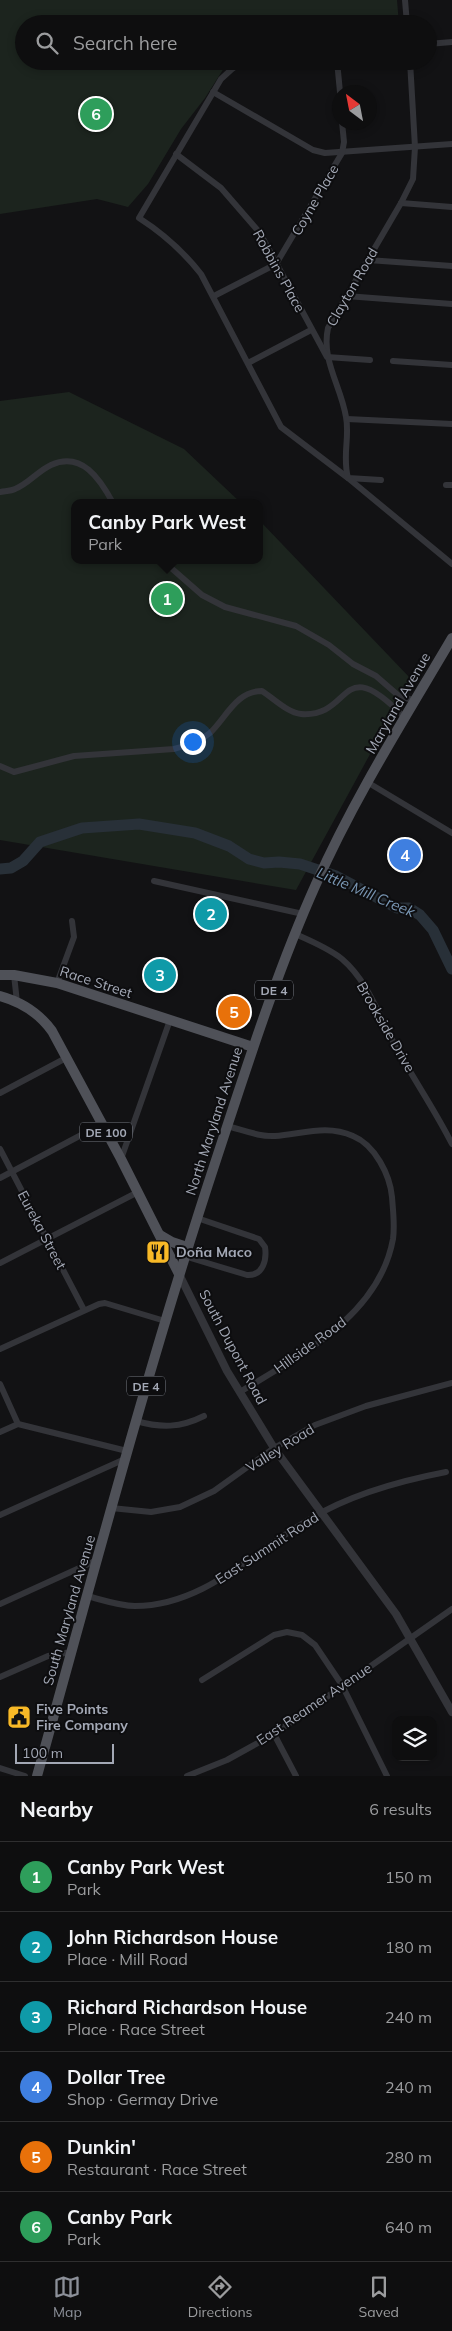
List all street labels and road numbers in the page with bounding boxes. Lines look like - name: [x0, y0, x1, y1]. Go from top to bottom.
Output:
- street label: Coyne Place: [287, 161, 343, 239]
- street label: Robbins Place: [249, 227, 309, 315]
- street label: Clayton Road: [322, 244, 382, 330]
- street label: Maryland Avenue: [362, 649, 434, 757]
- street label: Race Street: [58, 962, 134, 1002]
- street label: Brookside Drive: [353, 979, 419, 1075]
- road number: DE 4: [255, 980, 293, 1000]
- street label: North Maryland Avenue: [182, 1045, 246, 1197]
- road number: DE 100: [80, 1122, 132, 1142]
- street label: Eureka Street: [14, 1187, 70, 1273]
- street label: South Dupont Road: [195, 1286, 271, 1408]
- street label: Hillside Road: [270, 1313, 350, 1377]
- road number: DE 4: [127, 1376, 165, 1395]
- street label: Valley Road: [243, 1420, 317, 1476]
- street label: East Summit Road: [212, 1508, 322, 1588]
- street label: South Maryland Avenue: [39, 1533, 99, 1687]
- street label: East Reamer Avenue: [253, 1659, 375, 1749]

